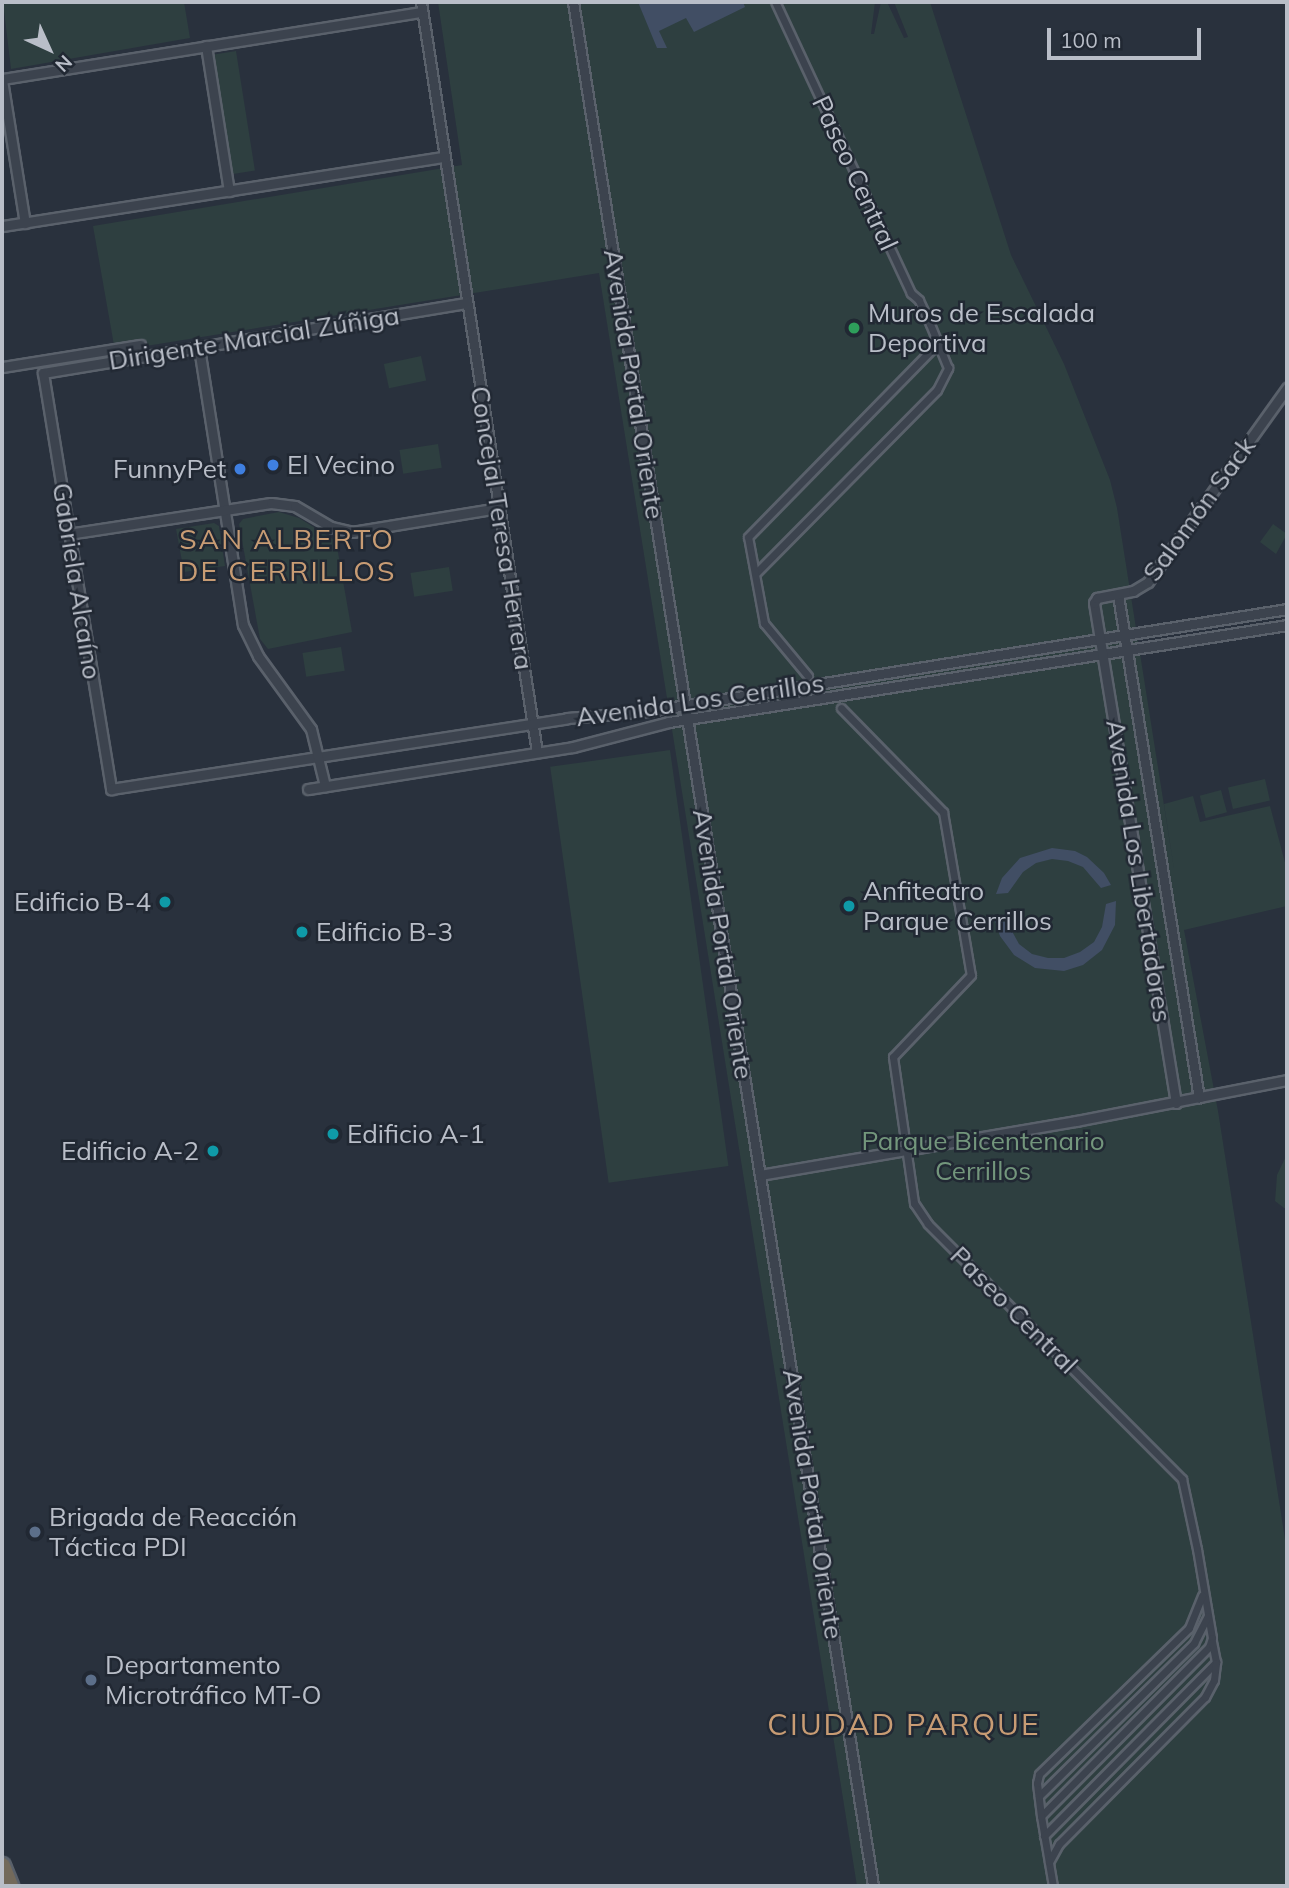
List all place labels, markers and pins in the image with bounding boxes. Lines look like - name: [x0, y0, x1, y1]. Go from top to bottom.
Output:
- place label: Muros de Escalada Deportiva: [868, 297, 1095, 358]
- marker: Muros de Escalada Deportiva: [846, 320, 862, 336]
- place label: El Vecino: [287, 449, 395, 481]
- place label: FunnyPet: [113, 453, 226, 485]
- marker: El Vecino: [265, 457, 281, 473]
- marker: FunnyPet: [232, 461, 248, 477]
- place label: Anfiteatro Parque Cerrillos: [863, 875, 1052, 936]
- place label: Edificio B-4: [14, 886, 151, 918]
- marker: Edificio B-4: [157, 894, 173, 910]
- marker: Anfiteatro Parque Cerrillos: [841, 898, 857, 914]
- place label: Edificio B-3: [316, 916, 453, 948]
- marker: Edificio B-3: [294, 924, 310, 940]
- place label: Edificio A-1: [347, 1118, 485, 1150]
- marker: Edificio A-1: [325, 1126, 341, 1142]
- place label: Edificio A-2: [61, 1135, 199, 1167]
- marker: Edificio A-2: [205, 1143, 221, 1159]
- place label: Brigada de Reacción Táctica PDI: [49, 1501, 297, 1562]
- marker: Brigada de Reacción Táctica PDI: [27, 1524, 43, 1540]
- place label: Departamento Microtráfico MT-O: [105, 1649, 322, 1710]
- marker: Departamento Microtráfico MT-O: [83, 1672, 99, 1688]

